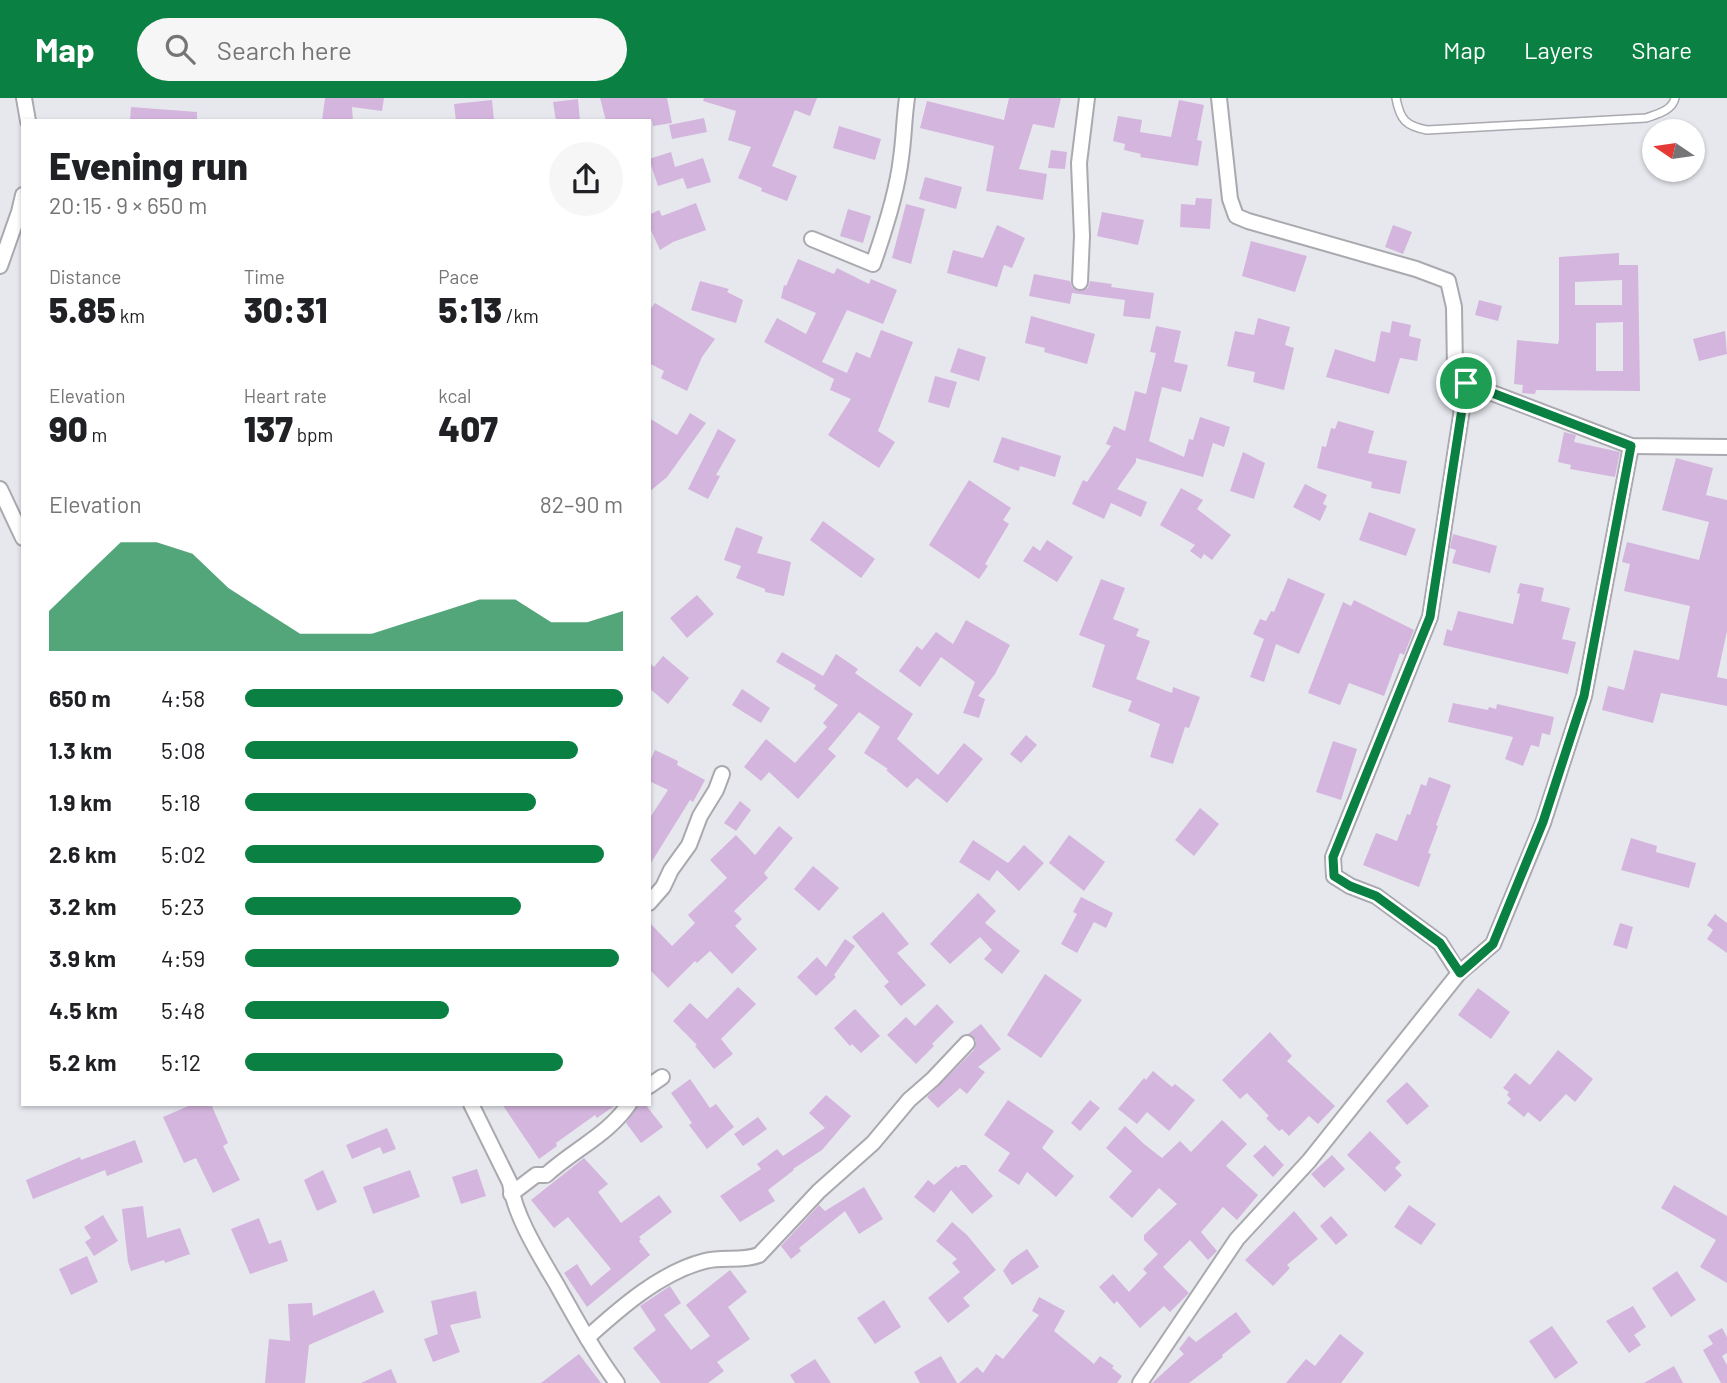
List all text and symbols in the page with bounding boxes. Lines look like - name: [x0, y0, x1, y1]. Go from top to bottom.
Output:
- search box: [137, 18, 627, 81]
- text: Map: [35, 29, 95, 69]
- icon: search: [161, 30, 199, 68]
- text: Search here: [217, 34, 352, 65]
- text: Map: [1443, 35, 1486, 64]
- text: Layers: [1524, 35, 1593, 64]
- text: Share: [1631, 35, 1692, 64]
- north arrow: [1642, 119, 1704, 182]
- map controls: [1642, 119, 1705, 182]
- text: Evening run: [49, 142, 248, 188]
- button: share: [549, 142, 623, 216]
- text: 20:15 · 9 × 650 m: [49, 191, 207, 219]
- text: Distance: [49, 265, 121, 288]
- text: Time: [244, 265, 285, 288]
- text: Pace: [438, 265, 479, 288]
- text: 5.85: [49, 288, 116, 330]
- text: 30:31: [244, 288, 327, 330]
- text: 5:13: [438, 288, 502, 330]
- text: km: [116, 304, 145, 327]
- text: /km: [502, 304, 539, 327]
- pin: [1436, 353, 1496, 413]
- icon: arrive: [1447, 364, 1485, 402]
- text: Elevation: [49, 384, 126, 407]
- text: Heart rate: [244, 384, 327, 407]
- text: kcal: [438, 384, 471, 407]
- text: 90: [49, 407, 88, 449]
- text: 137: [244, 407, 293, 449]
- text: 407: [438, 407, 498, 449]
- text: m: [88, 423, 107, 446]
- text: bpm: [293, 423, 333, 446]
- text: Elevation: [49, 490, 142, 518]
- text: 82–90 m: [540, 490, 623, 518]
- text: 650 m: [49, 684, 111, 712]
- text: 4:58: [161, 684, 205, 712]
- text: 1.3 km: [49, 736, 112, 764]
- text: 5:08: [161, 736, 206, 764]
- text: 1.9 km: [49, 788, 112, 816]
- text: 5:18: [161, 788, 201, 816]
- text: 2.6 km: [49, 840, 117, 868]
- text: 5:02: [161, 840, 206, 868]
- text: 3.2 km: [49, 892, 117, 920]
- text: 5:23: [161, 892, 205, 920]
- text: 3.9 km: [49, 944, 116, 972]
- text: 4:59: [161, 944, 205, 972]
- text: 4.5 km: [49, 996, 118, 1024]
- text: 5:48: [161, 996, 205, 1024]
- text: 5.2 km: [49, 1048, 117, 1076]
- text: 5:12: [161, 1048, 201, 1076]

